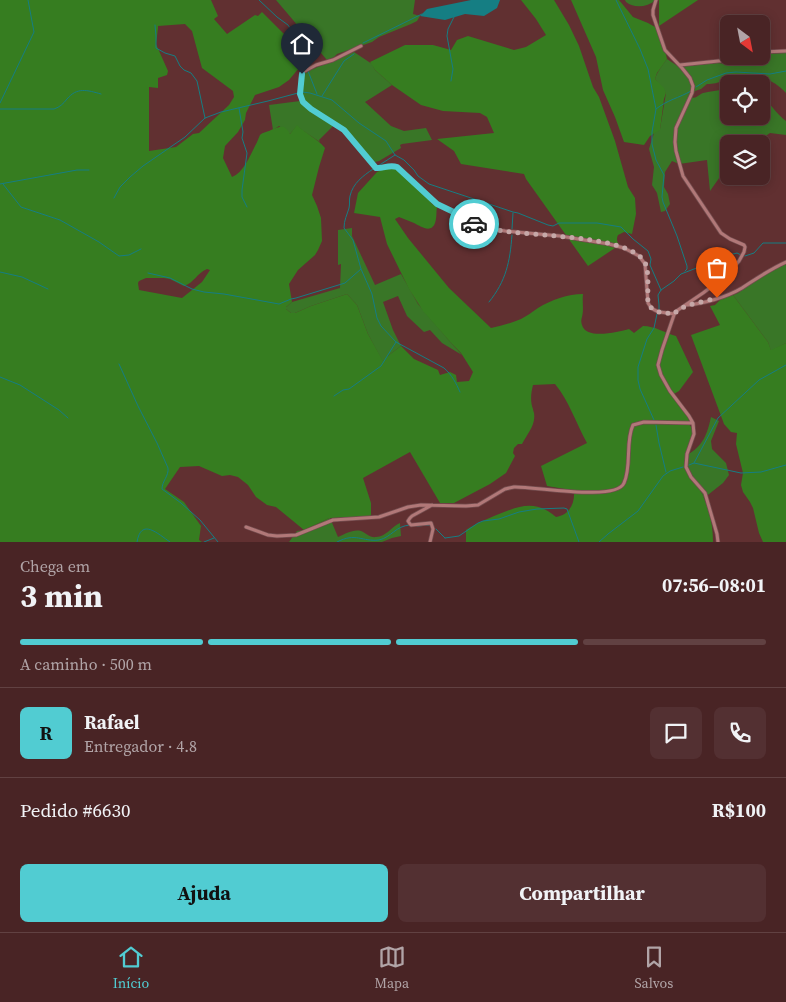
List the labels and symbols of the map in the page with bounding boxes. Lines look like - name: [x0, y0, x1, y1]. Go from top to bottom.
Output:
- north arrow: [720, 15, 770, 65]
- pin: [281, 23, 323, 74]
- courier: [449, 199, 499, 249]
- pin: [696, 247, 738, 298]

